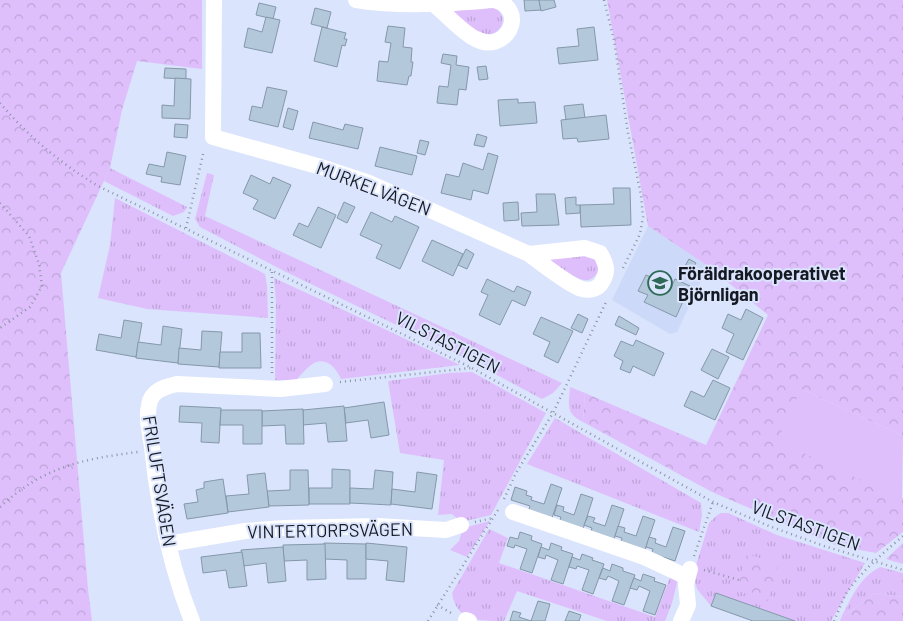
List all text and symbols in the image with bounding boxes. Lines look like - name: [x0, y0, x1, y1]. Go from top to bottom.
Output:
- street label: MURKELVÄGEN: [314, 156, 434, 220]
- place label: Föräldrakooperativet Björnligan: [678, 262, 846, 305]
- school or university icon: Föräldrakooperativet Björnligan: [647, 270, 673, 296]
- street label: VILSTASTIGEN: [392, 306, 504, 378]
- street label: FRILUFTSVÄGEN: [139, 414, 181, 548]
- street label: VILSTASTIGEN: [749, 495, 863, 555]
- street label: VINTERTORPSVÄGEN: [247, 518, 413, 542]

